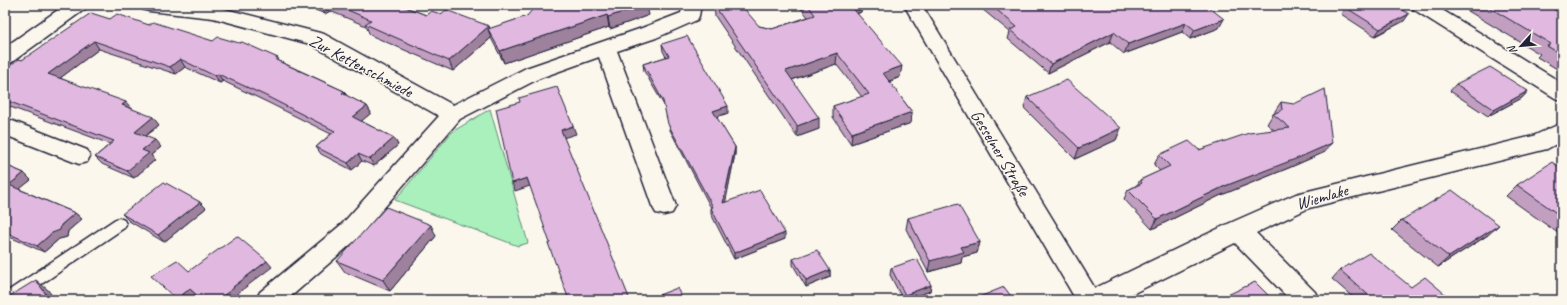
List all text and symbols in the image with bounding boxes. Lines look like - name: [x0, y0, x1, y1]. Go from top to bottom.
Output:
- north arrow: [1501, 26, 1541, 66]
- street label: Zur Kettenschmiede: [306, 30, 418, 103]
- text: N: [1503, 42, 1520, 57]
- street label: Gesselner Straße: [966, 106, 1035, 201]
- street label: Wiemlake: [1294, 179, 1352, 214]

